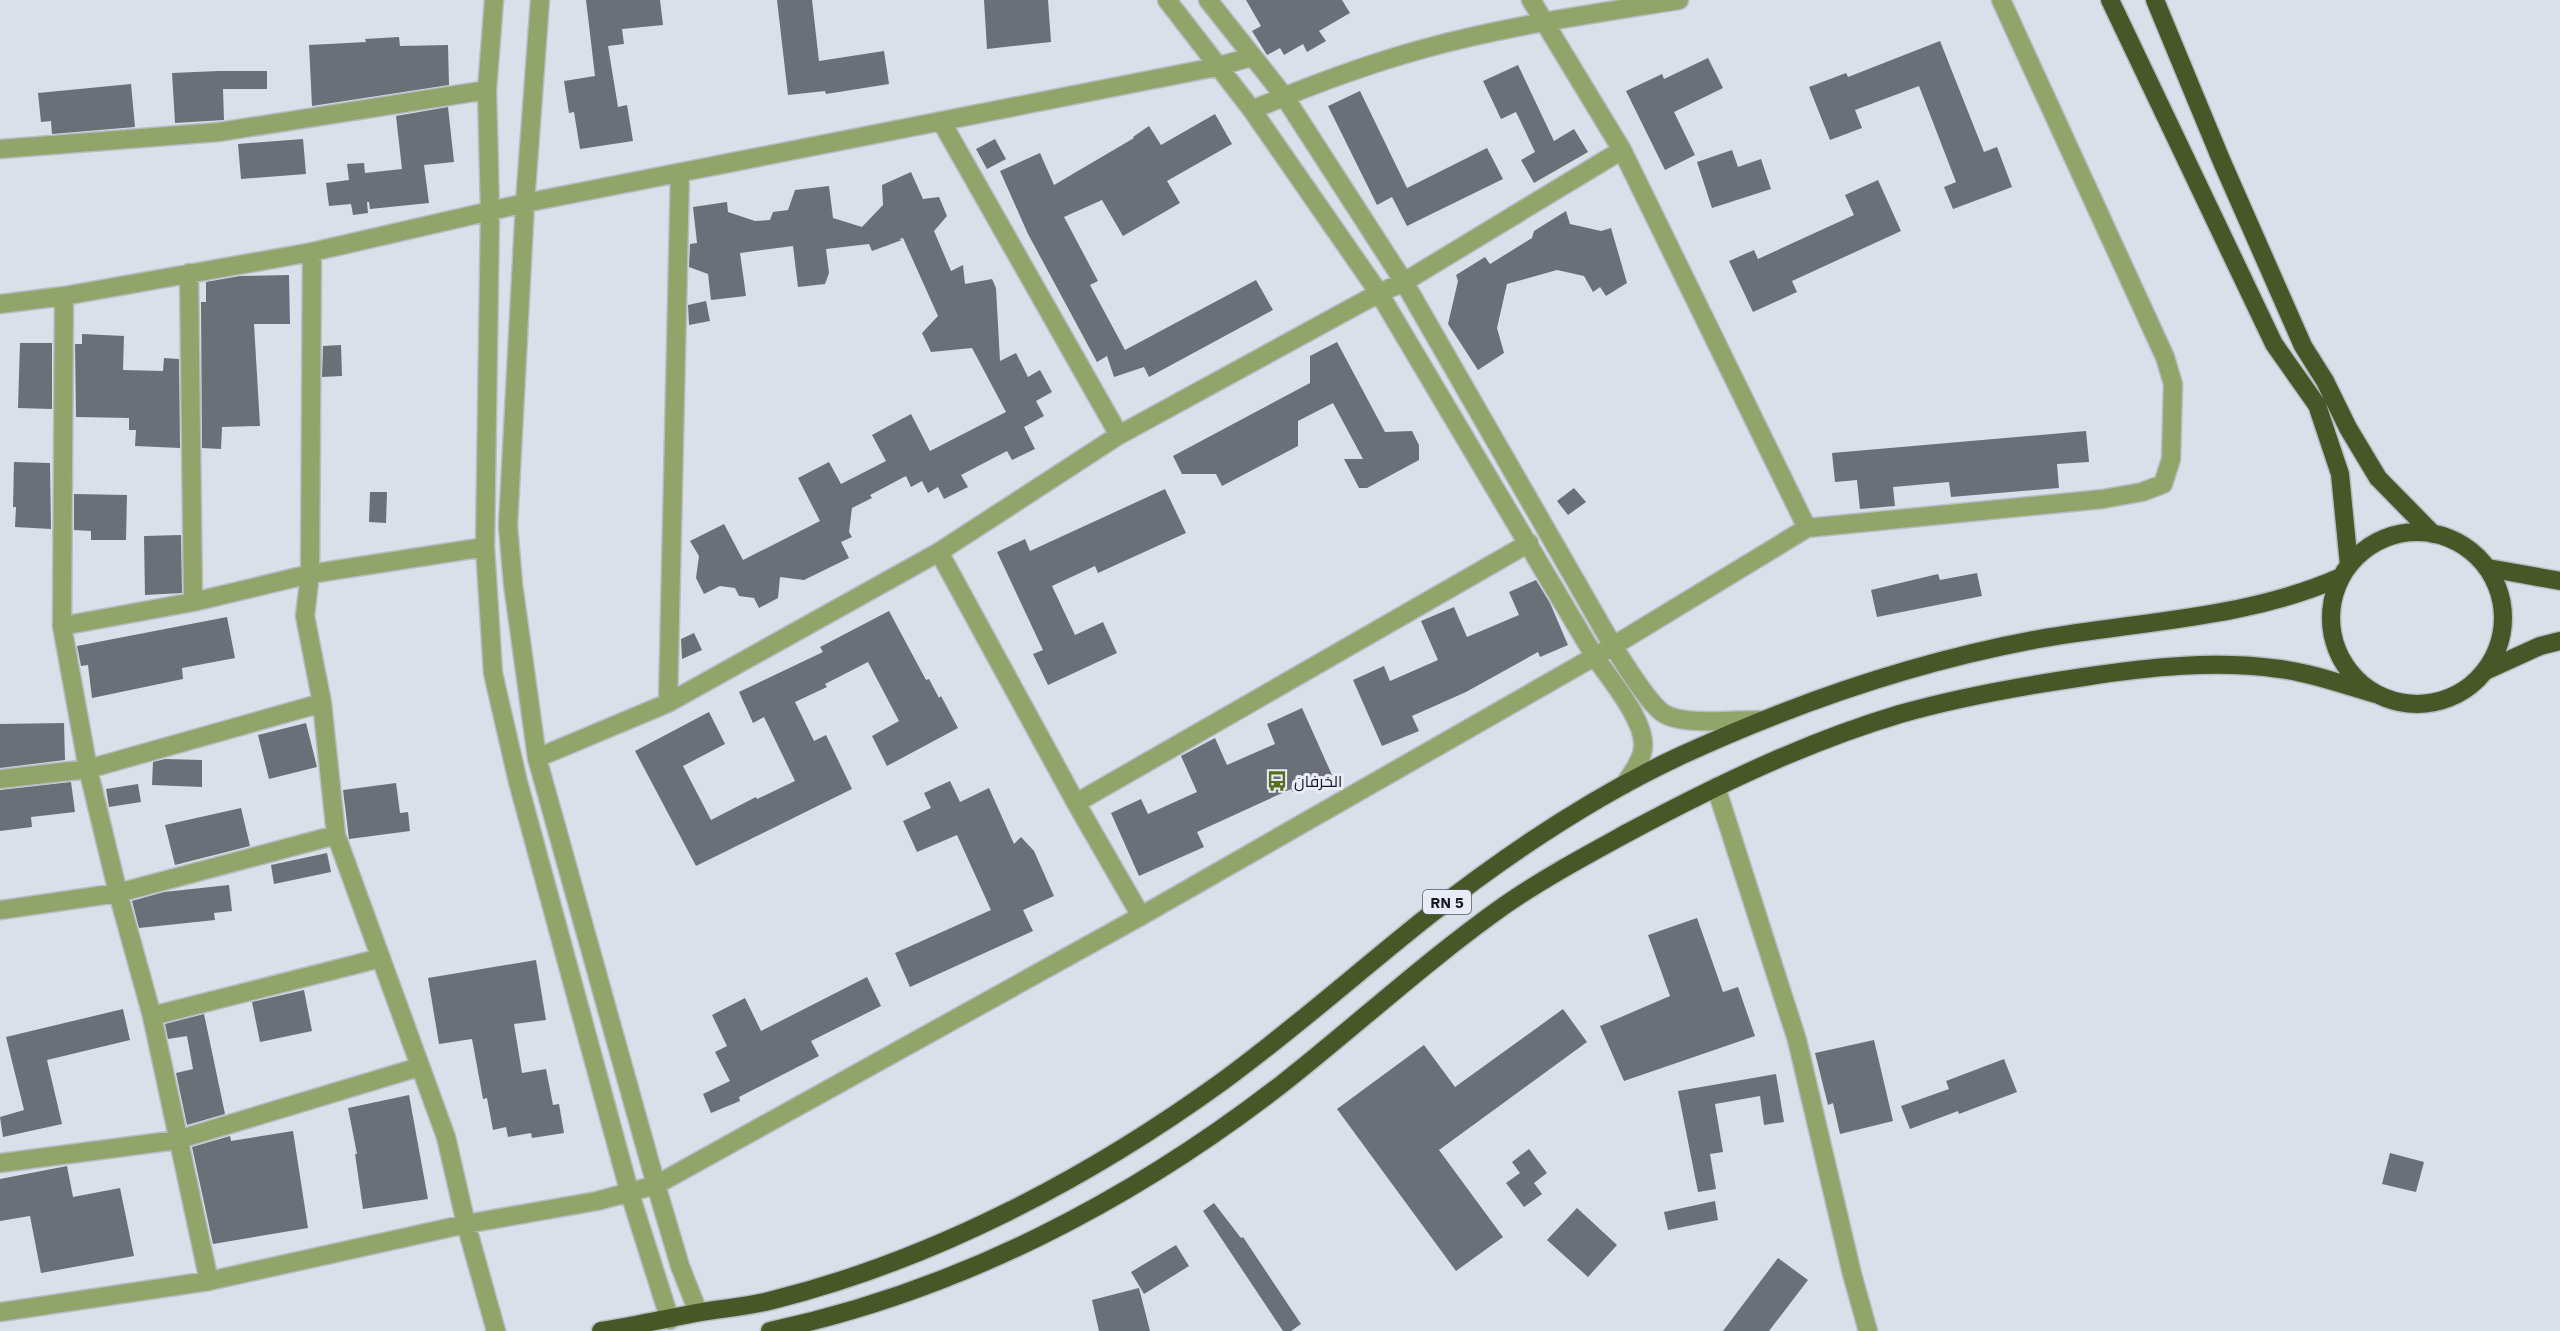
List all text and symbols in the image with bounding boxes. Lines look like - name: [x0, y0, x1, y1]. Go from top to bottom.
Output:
- bus stop icon: الخرفان: [1265, 769, 1289, 793]
- place label: الخرفان: [1294, 771, 1342, 792]
- road number: RN 5: [1423, 890, 1471, 914]

